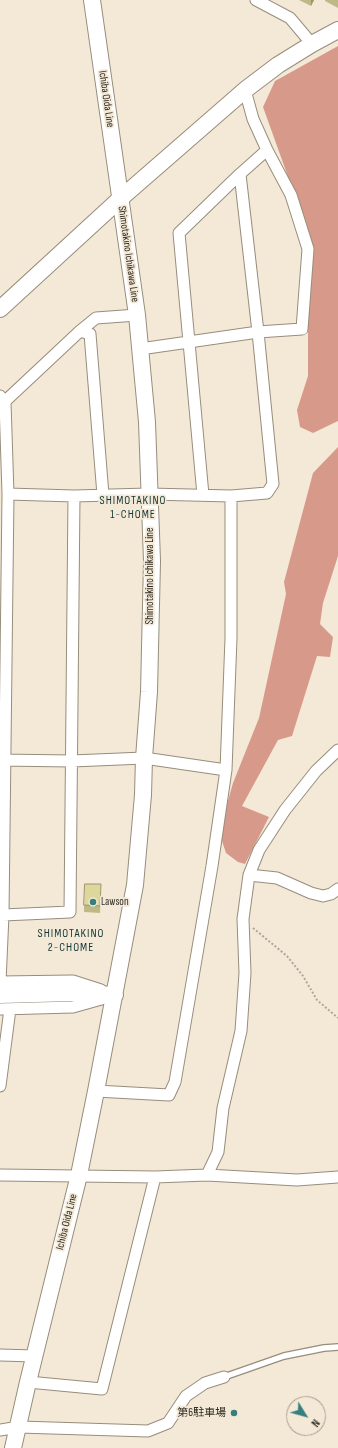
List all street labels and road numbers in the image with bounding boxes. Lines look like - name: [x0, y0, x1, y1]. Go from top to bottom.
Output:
- street label: Ichiba Oida Line: [95, 70, 117, 128]
- street label: Shimotakino Ichikawa Line: [115, 205, 141, 303]
- street label: Shimotakino Ichikawa Line: [143, 528, 157, 624]
- street label: Ichiba Oida Line: [54, 1193, 80, 1251]

